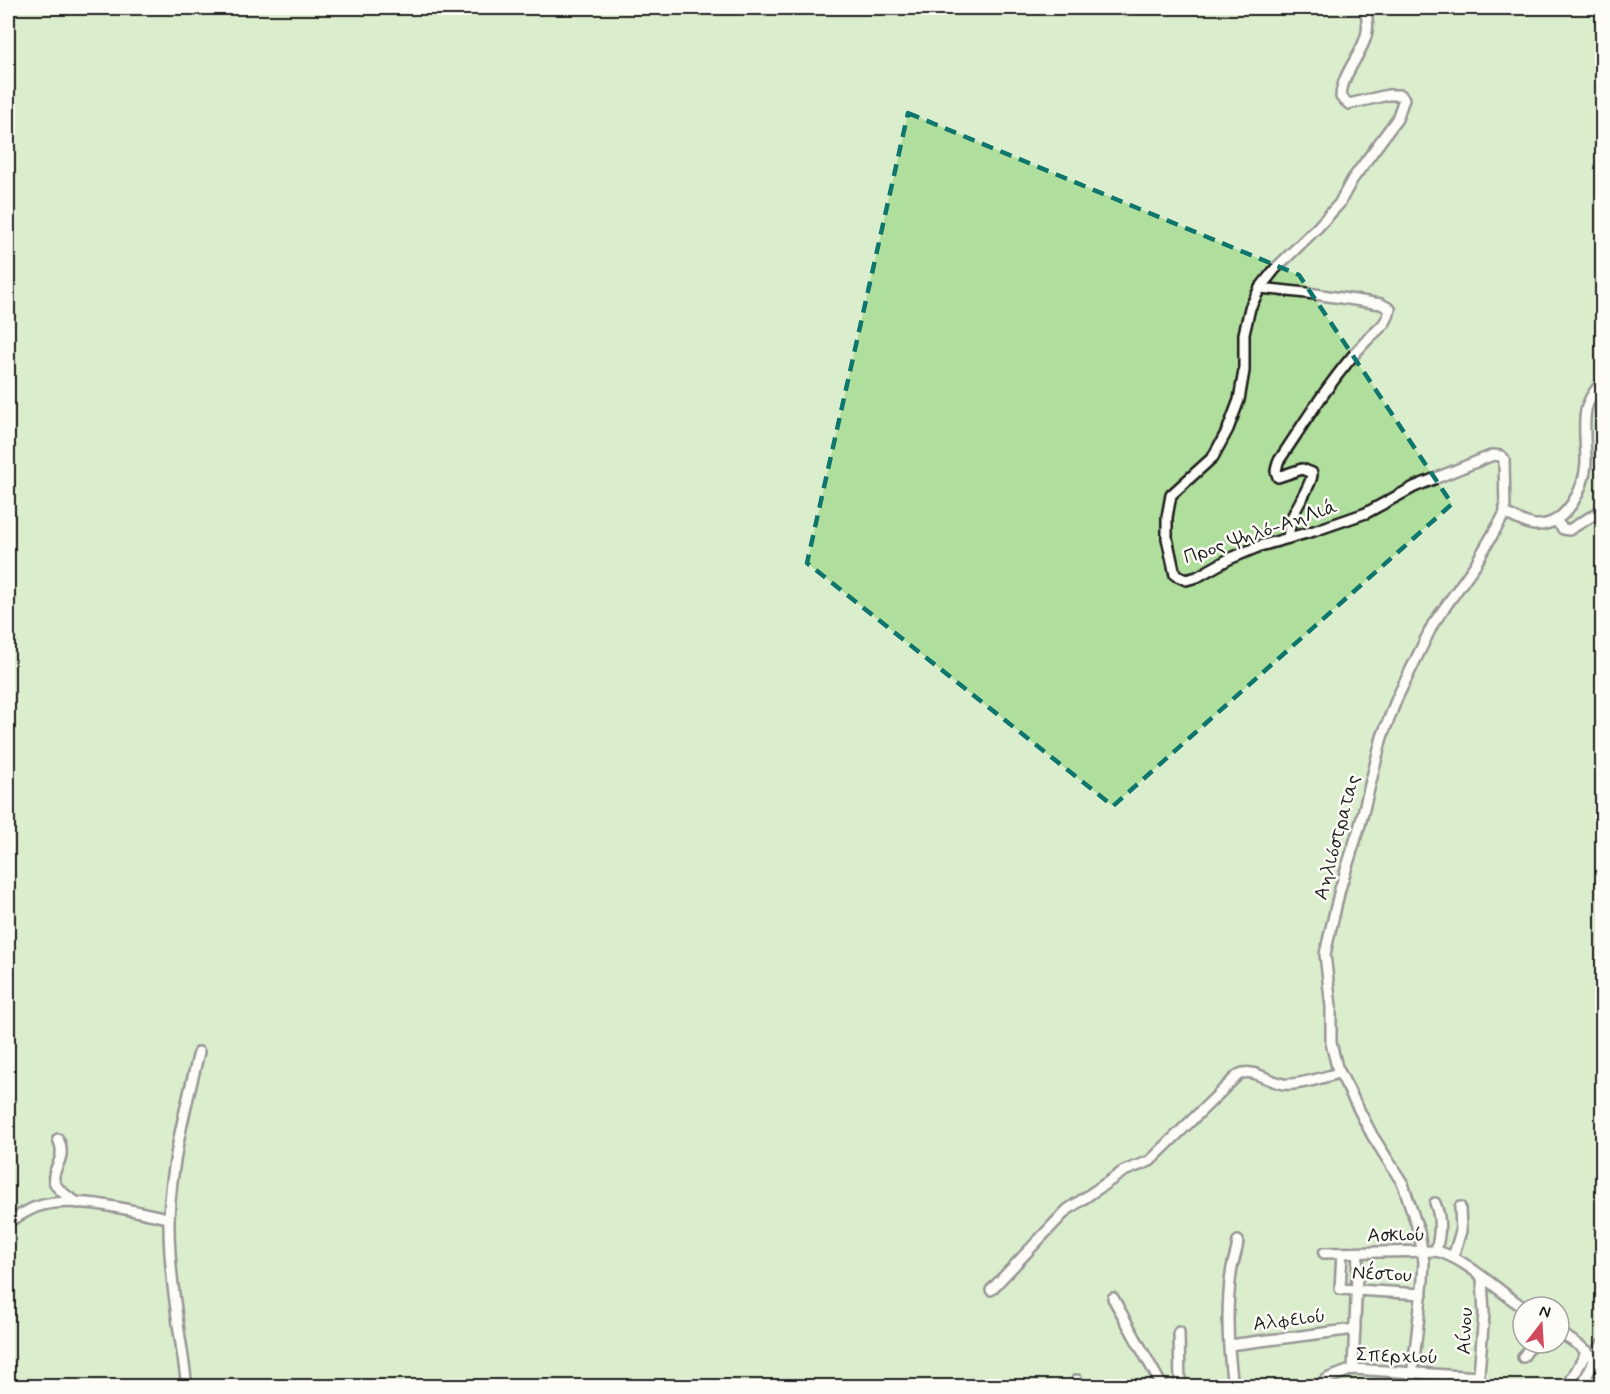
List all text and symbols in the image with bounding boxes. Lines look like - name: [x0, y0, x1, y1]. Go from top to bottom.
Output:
- street label: Προς Ψηλό-ΑηΛιά: [1180, 493, 1341, 571]
- street label: Αηλιόστρατας: [1308, 772, 1367, 903]
- street label: Ασκιού: [1367, 1221, 1425, 1250]
- street label: Νέστου: [1351, 1259, 1413, 1290]
- north arrow: [1511, 1295, 1571, 1355]
- text: N: [1537, 1300, 1553, 1324]
- street label: Αλφειού: [1252, 1303, 1327, 1338]
- street label: Αίνου: [1451, 1307, 1480, 1355]
- street label: Σπερχιού: [1355, 1342, 1438, 1371]

